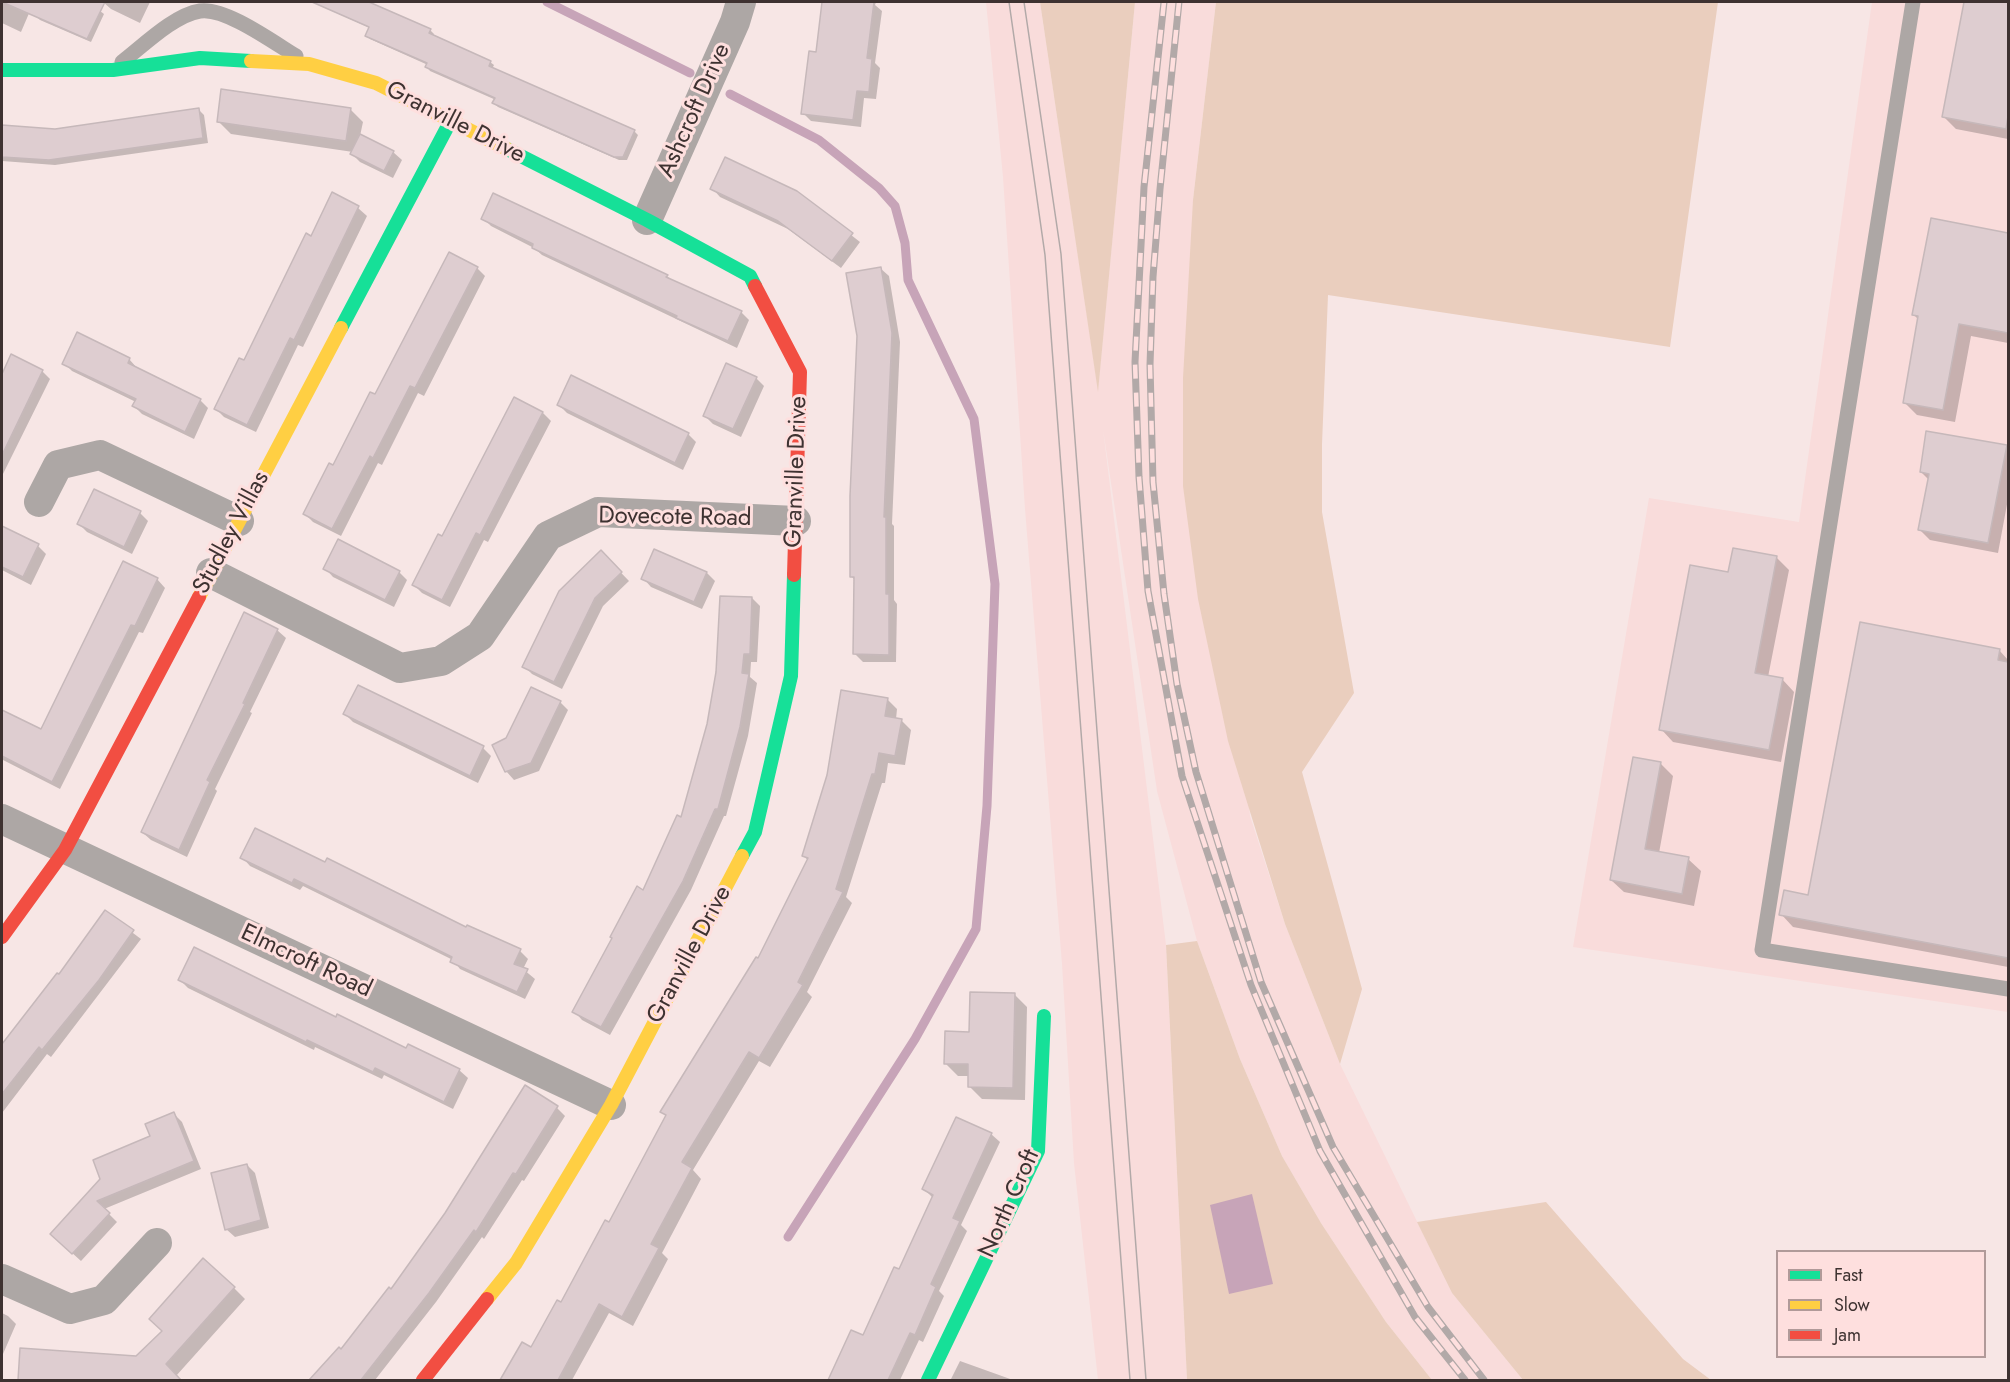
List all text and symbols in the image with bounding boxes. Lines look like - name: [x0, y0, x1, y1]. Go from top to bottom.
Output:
- street label: Ashcroft Drive: [653, 39, 737, 183]
- street label: Granville Drive: [381, 76, 529, 170]
- street label: Granville Drive: [780, 396, 814, 548]
- street label: Studley Villas: [188, 467, 276, 599]
- street label: Dovecote Road: [598, 502, 752, 534]
- street label: Granville Drive: [642, 881, 738, 1029]
- street label: Elmcroft Road: [236, 919, 376, 1005]
- street label: North Croft: [973, 1145, 1047, 1263]
- legend: [1776, 1250, 1986, 1358]
- text: Fast: [1834, 1262, 1863, 1288]
- text: Slow: [1834, 1292, 1870, 1318]
- text: Jam: [1834, 1322, 1861, 1348]

